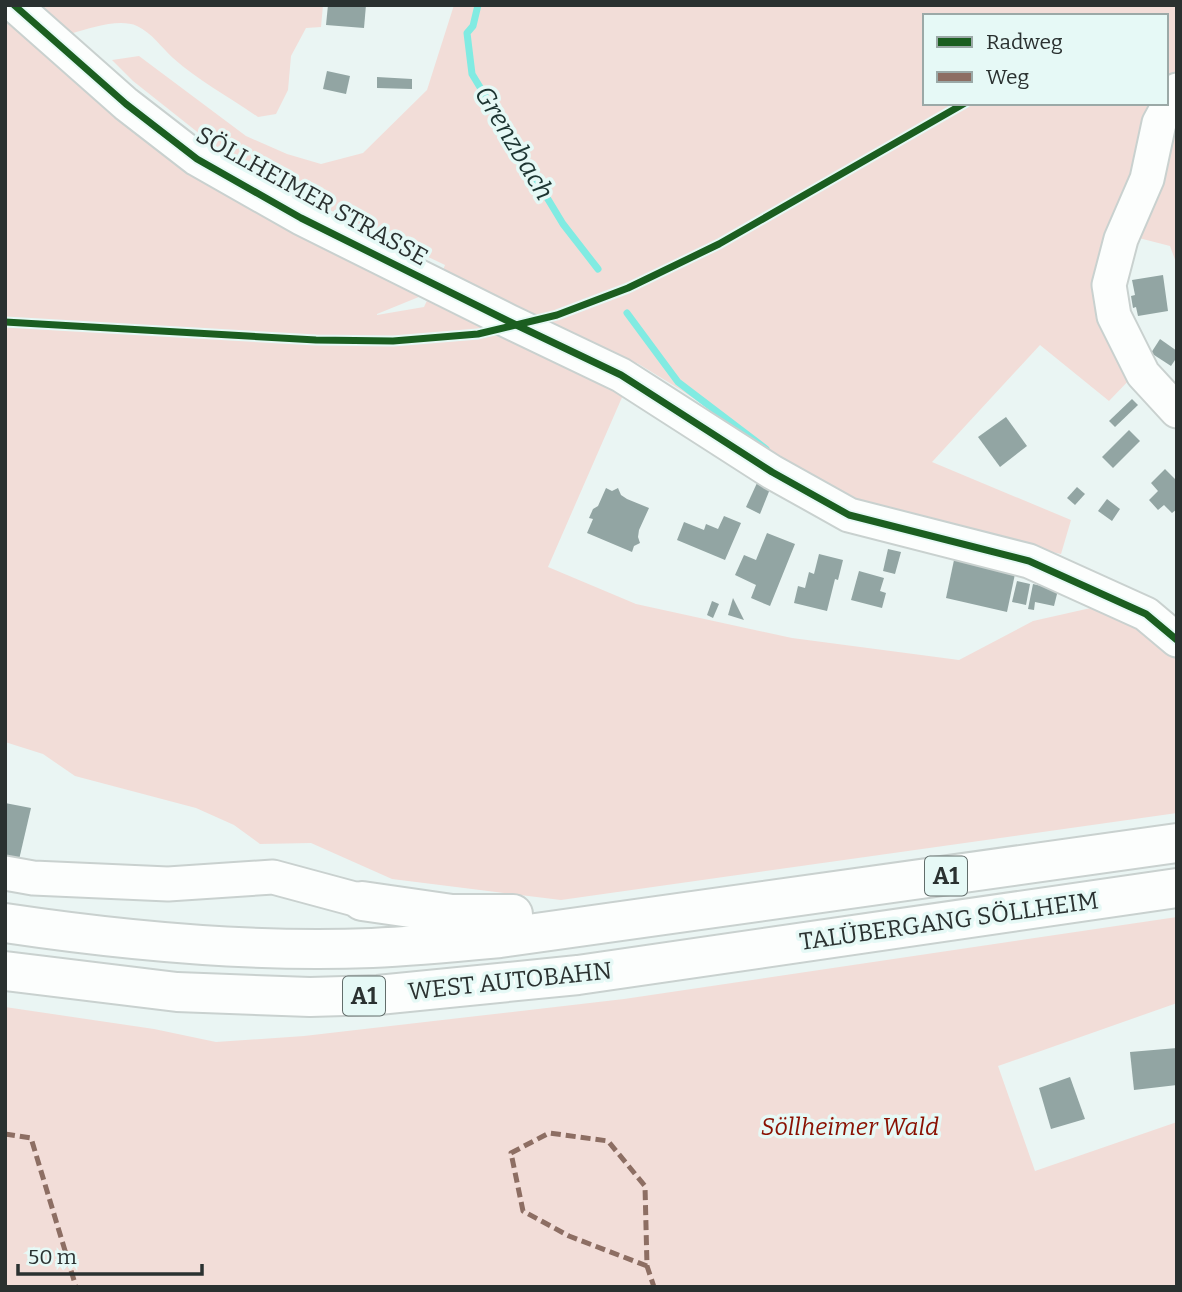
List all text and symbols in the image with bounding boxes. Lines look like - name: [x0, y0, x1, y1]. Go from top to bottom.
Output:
- legend: [923, 14, 1168, 105]
- text: Radweg: [986, 29, 1063, 55]
- text: Weg: [986, 64, 1029, 90]
- water label: Grenzbach: [468, 80, 560, 206]
- street label: SÖLLHEIMER STRASSE: [191, 121, 433, 271]
- road number: A1: [925, 856, 967, 896]
- street label: TALÜBERGANG SÖLLHEIM: [798, 886, 1100, 956]
- street label: WEST AUTOBAHN: [407, 956, 613, 1006]
- road number: A1: [343, 976, 385, 1015]
- park label: Söllheimer Wald: [761, 1113, 939, 1141]
- scale bar: [18, 1232, 201, 1276]
- text: 50 m: [28, 1244, 77, 1270]

